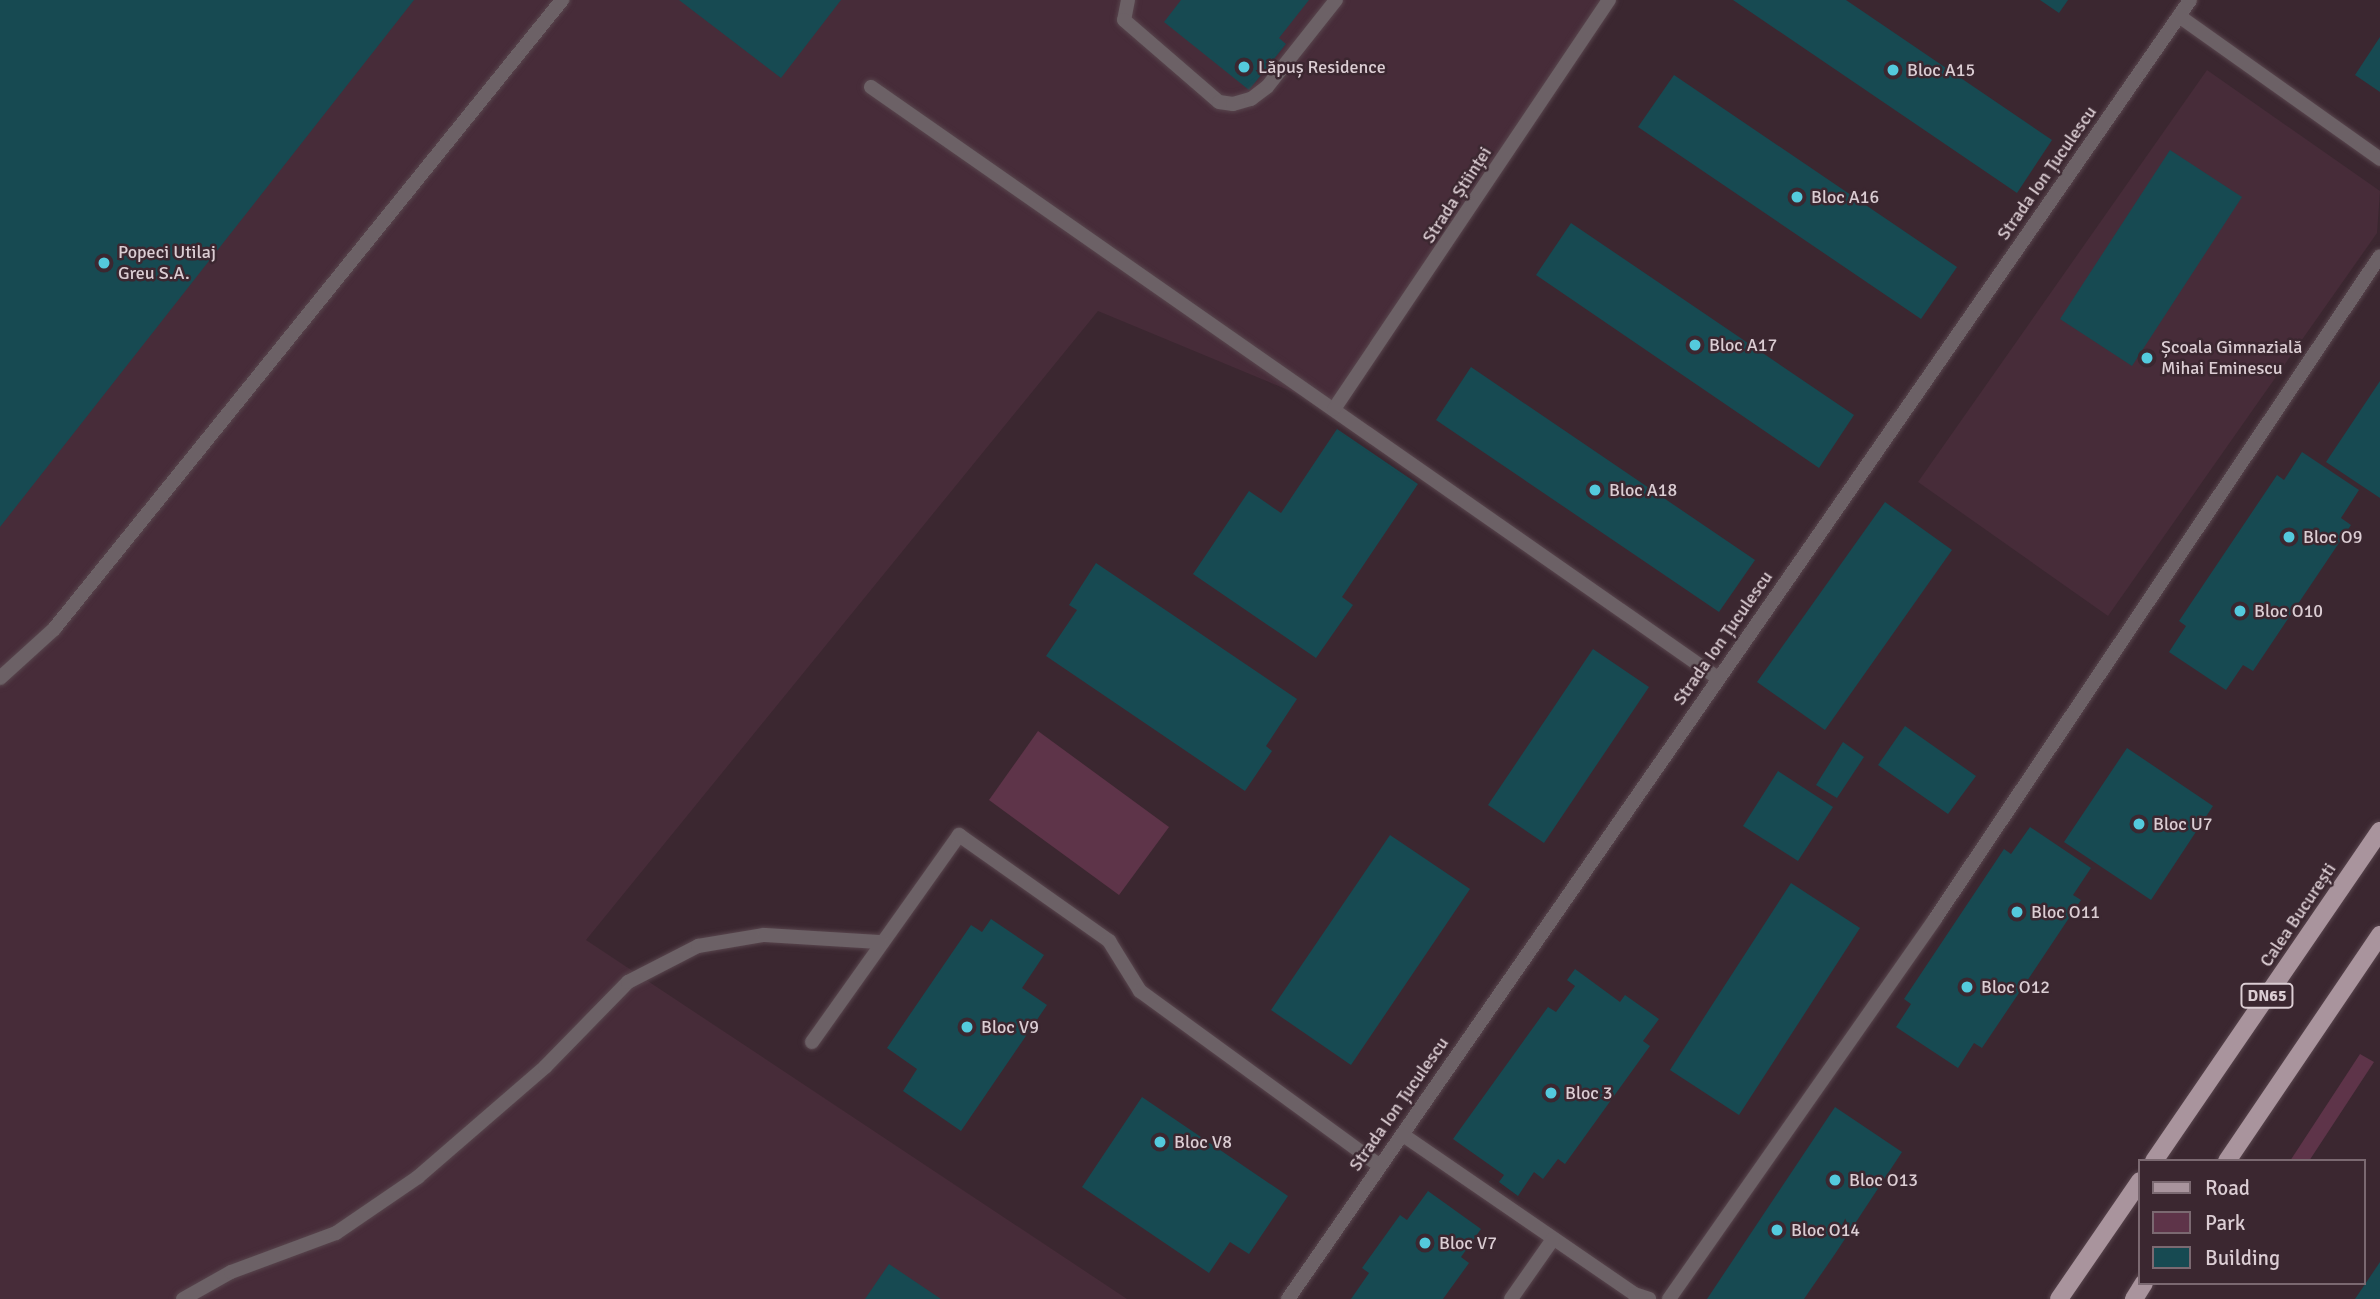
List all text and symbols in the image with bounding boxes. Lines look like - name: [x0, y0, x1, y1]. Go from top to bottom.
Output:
- place label: Lăpuș Residence: [1258, 56, 1386, 78]
- marker: Lăpuș Residence: [1236, 59, 1252, 75]
- place label: Bloc A15: [1907, 59, 1975, 81]
- marker: Bloc A15: [1885, 62, 1901, 78]
- street label: Strada Ion Țuculescu: [1993, 102, 2101, 244]
- street label: Strada Științei: [1418, 143, 1496, 247]
- place label: Bloc A16: [1811, 186, 1879, 208]
- marker: Bloc A16: [1789, 189, 1805, 205]
- place label: Popeci Utilaj Greu S.A.: [118, 242, 216, 284]
- marker: Popeci Utilaj Greu S.A.: [96, 255, 112, 271]
- place label: Bloc A17: [1709, 334, 1777, 356]
- marker: Bloc A17: [1687, 337, 1703, 353]
- place label: Școala Gimnazială Mihai Eminescu: [2161, 337, 2302, 380]
- marker: Școala Gimnazială Mihai Eminescu: [2139, 350, 2155, 366]
- place label: Bloc A18: [1609, 479, 1677, 501]
- marker: Bloc A18: [1587, 482, 1603, 498]
- place label: Bloc O9: [2303, 526, 2362, 548]
- marker: Bloc O9: [2281, 529, 2297, 545]
- street label: Strada Ion Țuculescu: [1669, 567, 1777, 709]
- place label: Bloc O10: [2254, 600, 2323, 622]
- marker: Bloc O10: [2232, 603, 2248, 619]
- place label: Bloc U7: [2153, 813, 2213, 835]
- marker: Bloc U7: [2131, 816, 2147, 832]
- street label: Calea București: [2255, 859, 2341, 971]
- place label: Bloc O11: [2031, 901, 2100, 923]
- marker: Bloc O11: [2009, 904, 2025, 920]
- place label: Bloc O12: [1981, 976, 2050, 998]
- marker: Bloc O12: [1959, 979, 1975, 995]
- road number: DN65: [2239, 984, 2295, 1008]
- place label: Bloc V9: [981, 1016, 1039, 1038]
- marker: Bloc V9: [959, 1019, 975, 1035]
- street label: Strada Ion Țuculescu: [1345, 1033, 1453, 1175]
- place label: Bloc 3: [1565, 1082, 1613, 1104]
- marker: Bloc 3: [1543, 1085, 1559, 1101]
- place label: Bloc V8: [1174, 1131, 1232, 1153]
- marker: Bloc V8: [1152, 1134, 1168, 1150]
- legend: [2138, 1159, 2366, 1285]
- place label: Bloc O13: [1849, 1169, 1918, 1191]
- marker: Bloc O13: [1827, 1172, 1843, 1188]
- text: Road: [2205, 1175, 2250, 1201]
- text: Park: [2205, 1210, 2245, 1236]
- place label: Bloc O14: [1791, 1219, 1860, 1241]
- marker: Bloc O14: [1769, 1222, 1785, 1238]
- place label: Bloc V7: [1439, 1232, 1497, 1254]
- marker: Bloc V7: [1417, 1235, 1433, 1251]
- text: Building: [2205, 1245, 2280, 1271]

